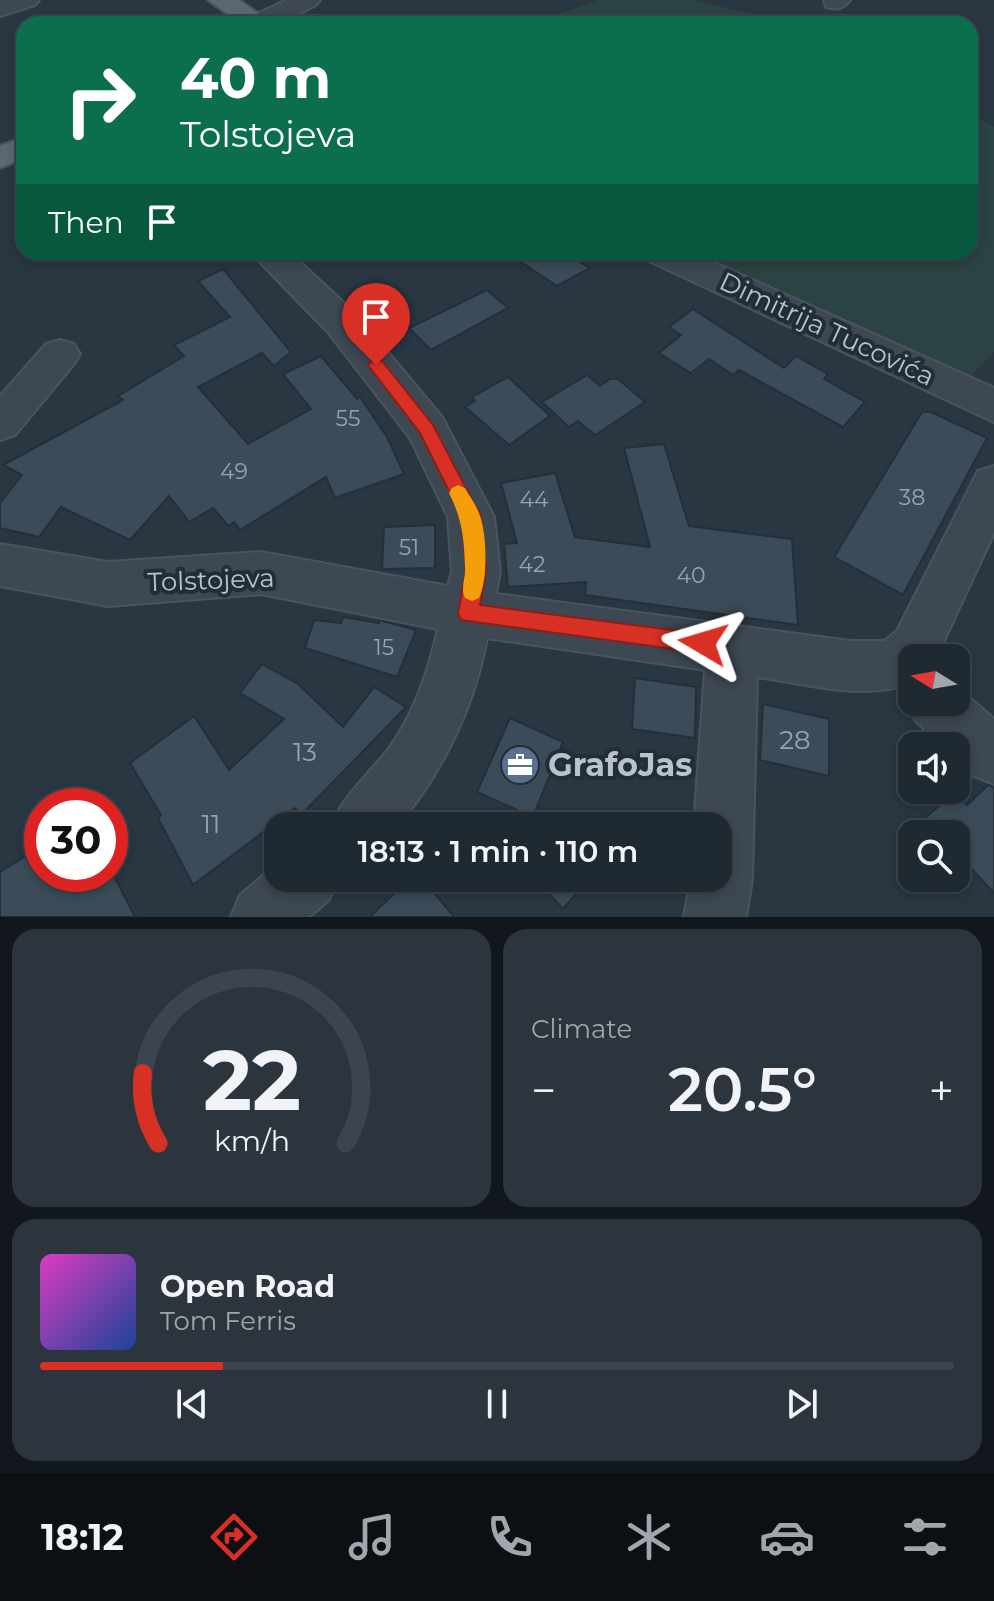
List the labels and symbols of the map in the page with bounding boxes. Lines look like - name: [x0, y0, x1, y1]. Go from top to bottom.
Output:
- street label: Dimitrija Tucovića: [715, 265, 939, 393]
- pin: [342, 283, 410, 365]
- house number: 55: [336, 405, 360, 432]
- house number: 49: [220, 458, 248, 485]
- house number: 38: [899, 484, 925, 511]
- house number: 44: [519, 486, 549, 513]
- house number: 51: [399, 534, 419, 561]
- house number: 42: [519, 551, 546, 578]
- street label: Tolstojeva: [147, 562, 275, 598]
- house number: 40: [676, 562, 706, 589]
- position arrow: [661, 601, 745, 685]
- house number: 15: [374, 634, 394, 661]
- north arrow: [898, 644, 970, 716]
- house number: 28: [779, 724, 811, 756]
- house number: 13: [293, 736, 317, 768]
- office icon: GrafoJas: [499, 744, 541, 786]
- place label: GrafoJas: [548, 745, 692, 784]
- speed limit sign: 30: [24, 788, 128, 892]
- house number: 11: [202, 808, 220, 840]

